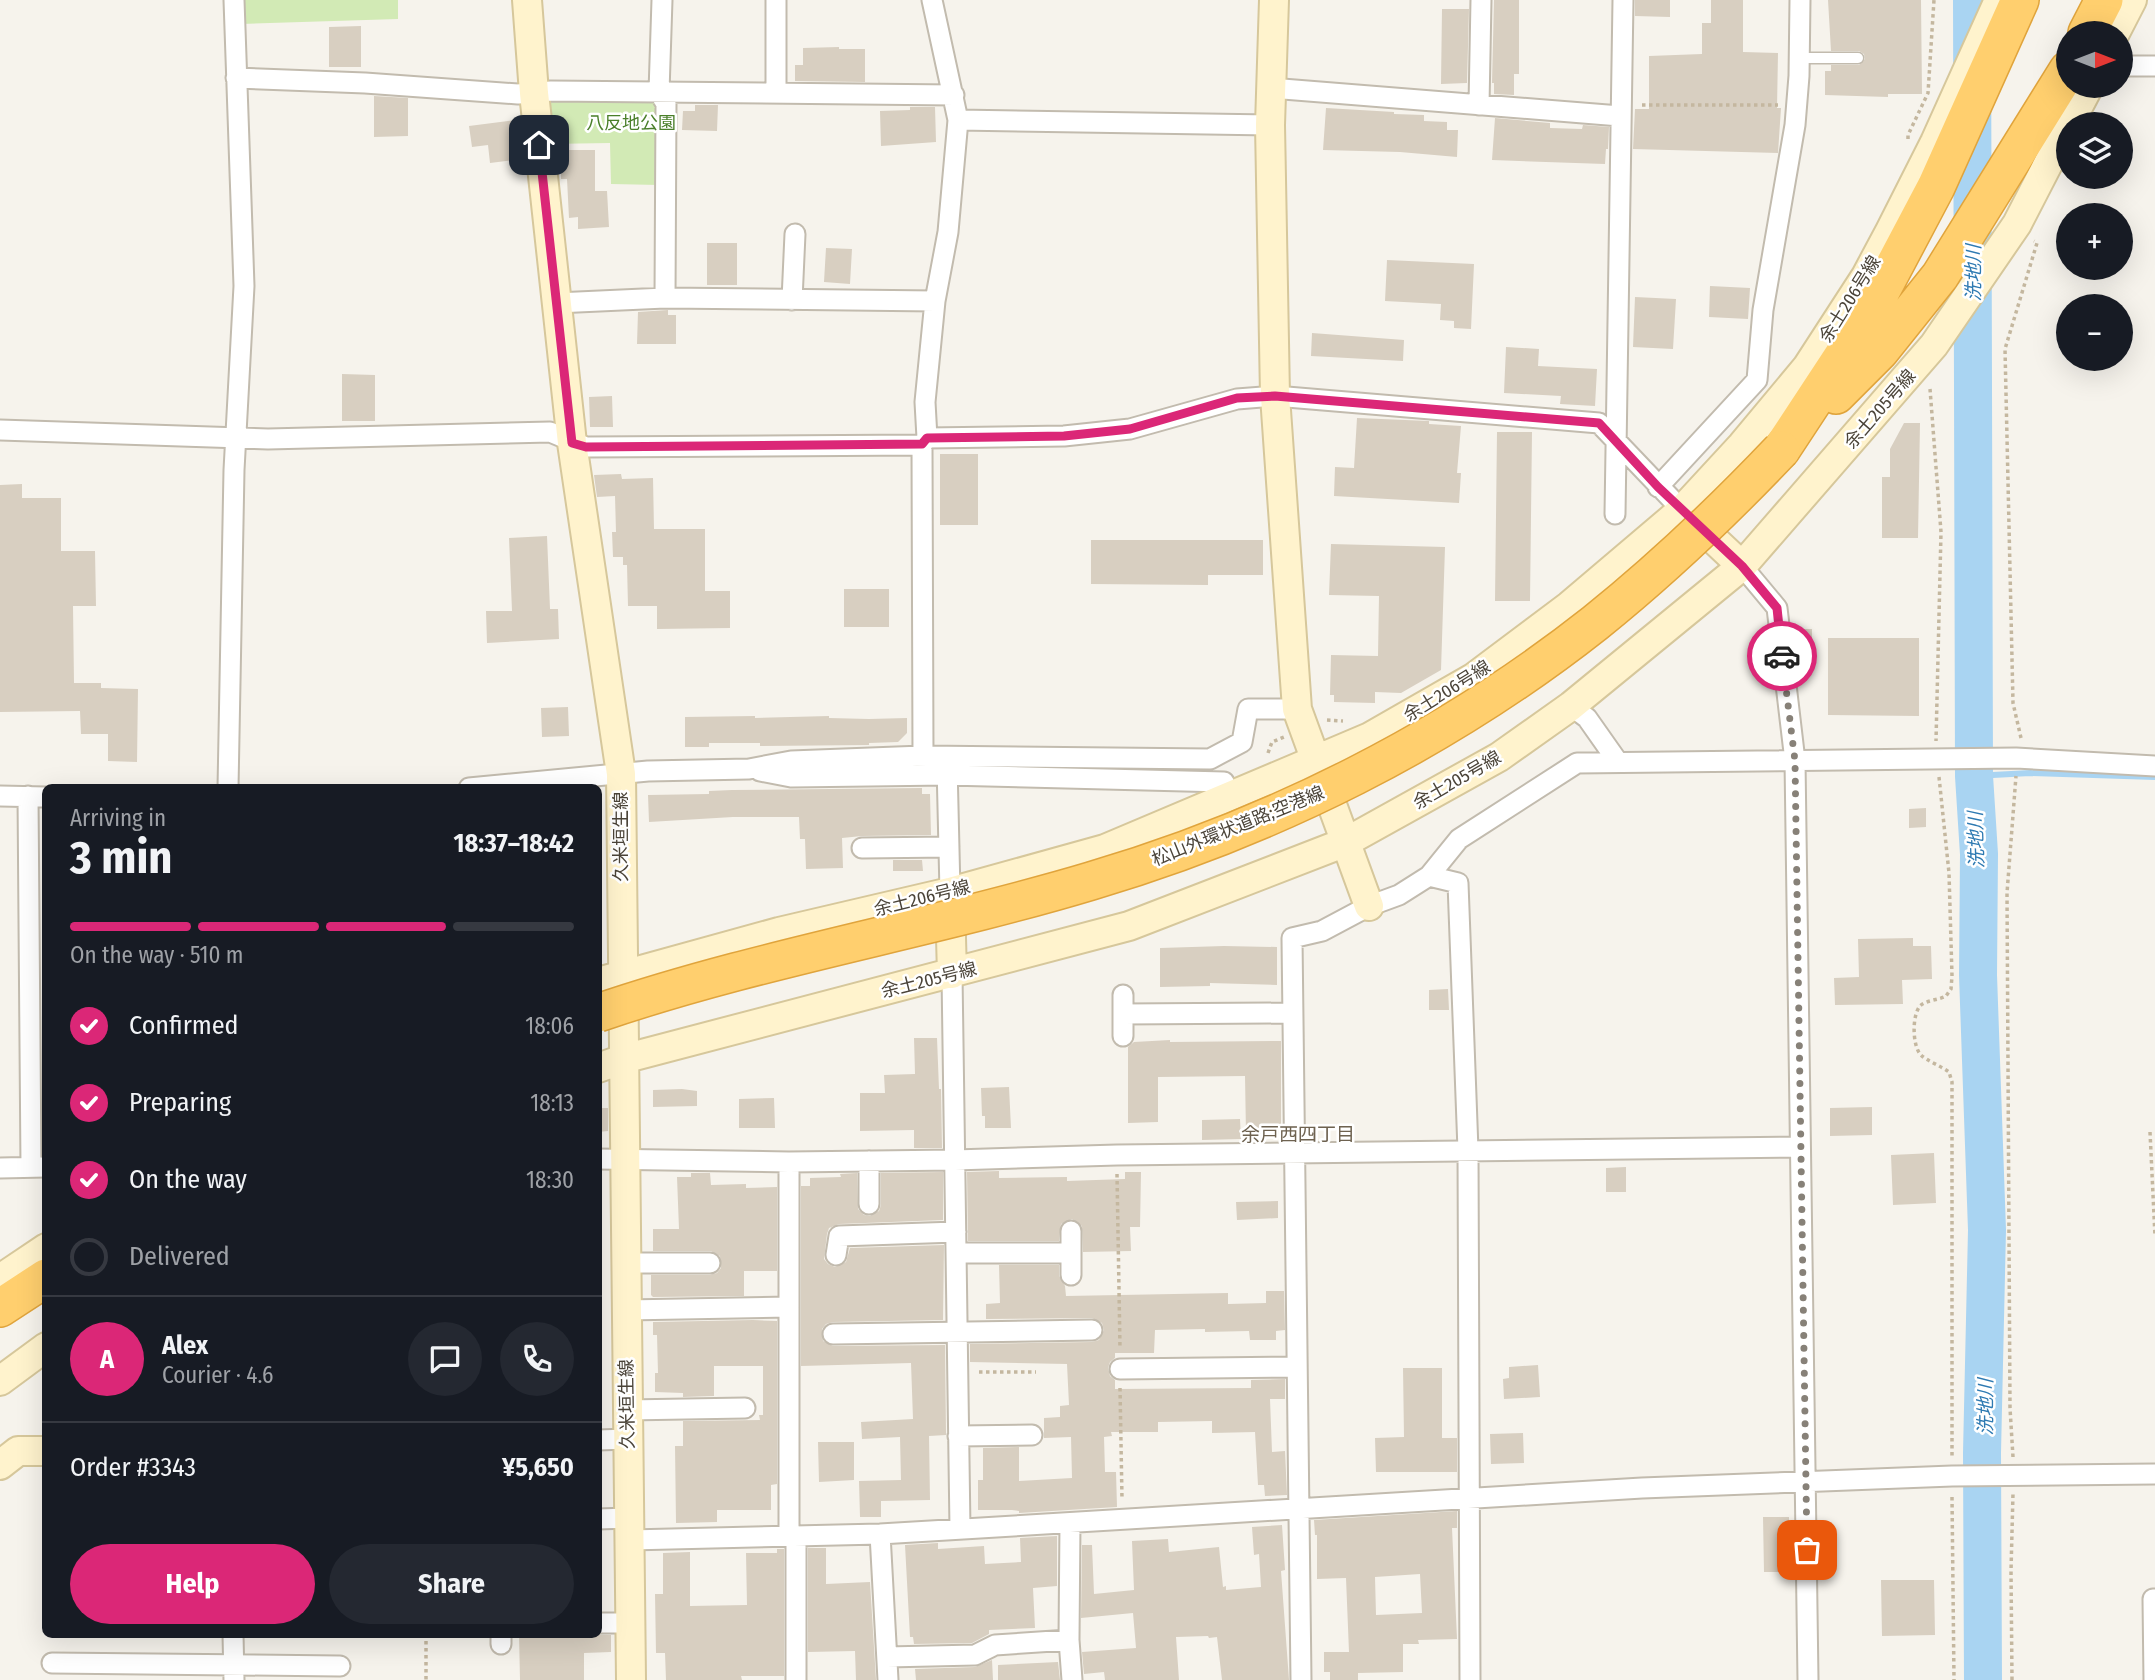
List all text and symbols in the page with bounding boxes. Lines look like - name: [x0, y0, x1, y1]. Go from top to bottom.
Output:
- north arrow: [2056, 21, 2133, 98]
- map controls: [2056, 21, 2133, 371]
- park label: 八反地公園: [586, 112, 676, 134]
- button: layers: [2056, 112, 2133, 189]
- pin: [509, 115, 569, 175]
- icon: home: [520, 126, 558, 164]
- button: +: [2056, 203, 2133, 280]
- water label: 洗地川: [1962, 243, 1985, 302]
- street label: 余土206号線: [1815, 252, 1885, 346]
- button: −: [2056, 294, 2133, 371]
- street label: 余土205号線: [1840, 365, 1920, 453]
- courier: [1747, 621, 1817, 691]
- icon: car: [1763, 637, 1801, 675]
- street label: 余土206号線: [1400, 656, 1494, 726]
- street label: 余土205号線: [1409, 746, 1505, 814]
- street label: 松山外環状道路;空港線: [1149, 781, 1327, 871]
- street label: 久米垣生線: [610, 792, 632, 882]
- text: Arriving in: [70, 804, 166, 832]
- water label: 洗地川: [1963, 809, 1988, 869]
- text: 18:37–18:42: [453, 828, 574, 859]
- text: 3 min: [70, 830, 172, 885]
- street label: 余土206号線: [872, 875, 972, 921]
- text: On the way · 510 m: [70, 941, 244, 969]
- street label: 余土205号線: [879, 958, 979, 1002]
- icon: check: [70, 1007, 108, 1045]
- text: Confirmed: [129, 1010, 239, 1041]
- text: 18:06: [525, 1012, 574, 1040]
- icon: check: [70, 1084, 108, 1122]
- text: Preparing: [129, 1087, 231, 1118]
- text: 18:13: [530, 1089, 574, 1117]
- district label: 余戸西四丁目: [1241, 1123, 1355, 1146]
- icon: check: [70, 1161, 108, 1199]
- text: On the way: [129, 1164, 247, 1195]
- text: 18:30: [526, 1166, 574, 1194]
- text: Delivered: [129, 1241, 230, 1272]
- button: chat: [408, 1322, 482, 1396]
- button: phone: [500, 1322, 574, 1396]
- text: Alex: [162, 1330, 208, 1361]
- text: A: [100, 1344, 114, 1375]
- street label: 久米垣生線: [615, 1359, 639, 1449]
- text: Courier · 4.6: [162, 1361, 273, 1389]
- water label: 洗地川: [1974, 1377, 1997, 1436]
- text: Order #3343: [70, 1452, 196, 1483]
- text: ¥5,650: [502, 1452, 574, 1483]
- pin: [1777, 1520, 1837, 1580]
- icon: bag: [1788, 1531, 1826, 1569]
- button: Help: [70, 1544, 315, 1624]
- button: Share: [329, 1544, 574, 1624]

